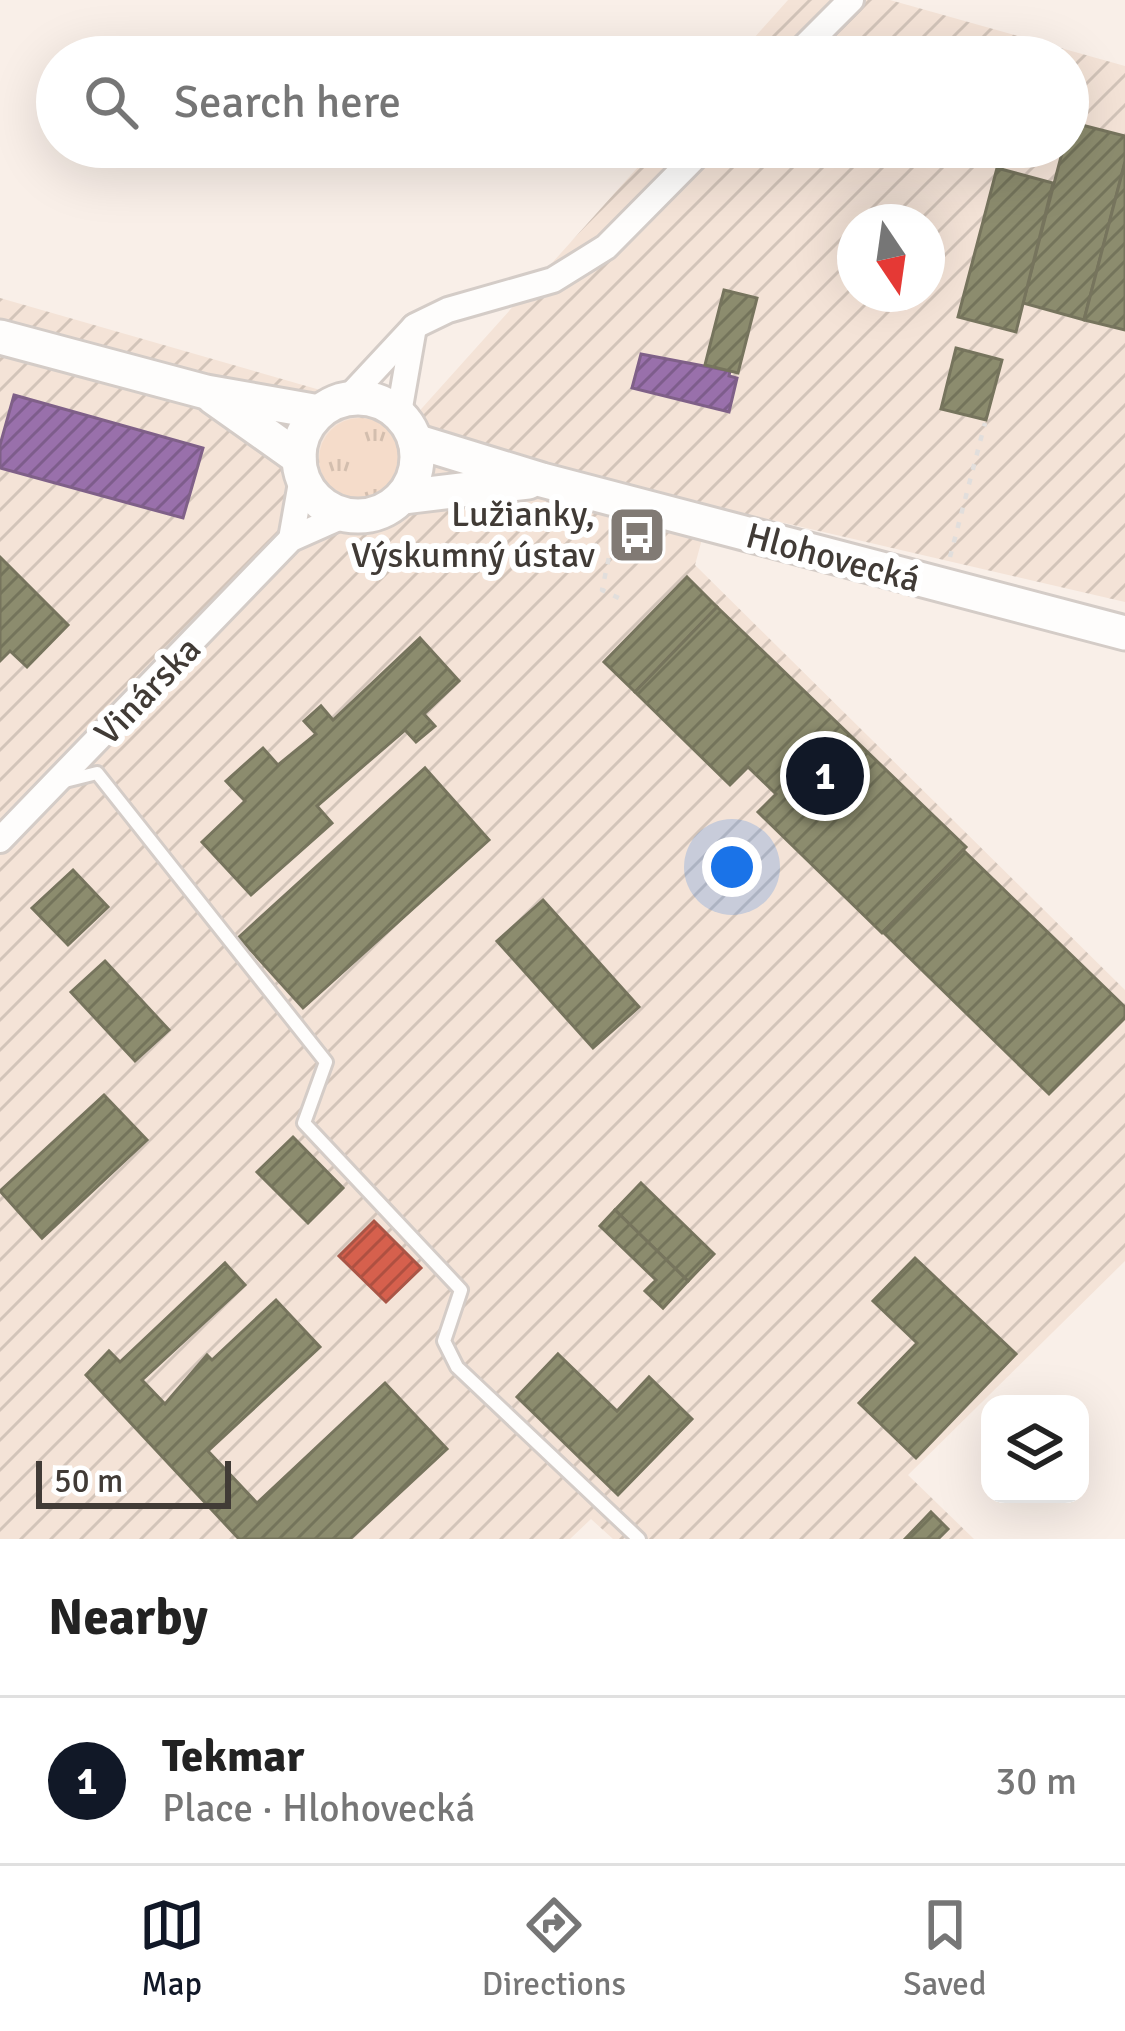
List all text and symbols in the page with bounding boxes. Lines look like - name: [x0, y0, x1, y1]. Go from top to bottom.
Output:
- search box: [36, 36, 1089, 168]
- icon: search: [78, 69, 144, 135]
- text: Search here: [174, 75, 401, 130]
- north arrow: [837, 204, 945, 312]
- place label: Lužianky, Výskumný ústav: [351, 492, 596, 578]
- bus stop icon: Lužianky, Výskumný ústav: [606, 504, 668, 566]
- street label: Hlohovecká: [741, 513, 925, 603]
- street label: Vinárska: [85, 627, 211, 755]
- pin: 1: [786, 731, 864, 821]
- your location: [702, 837, 762, 897]
- map controls: [981, 1395, 1089, 1503]
- button: layers: [981, 1395, 1089, 1503]
- scale bar: [36, 1455, 231, 1508]
- text: 50 m: [54, 1461, 123, 1502]
- text: Nearby: [48, 1586, 208, 1649]
- text: Tekmar: [162, 1729, 304, 1784]
- text: 1: [76, 1757, 98, 1805]
- text: 30 m: [995, 1757, 1077, 1805]
- text: Place · Hlohovecká: [162, 1784, 475, 1832]
- tab: Map: [139, 1892, 205, 2005]
- tab: Directions: [482, 1892, 626, 2005]
- tab: Saved: [903, 1892, 986, 2005]

